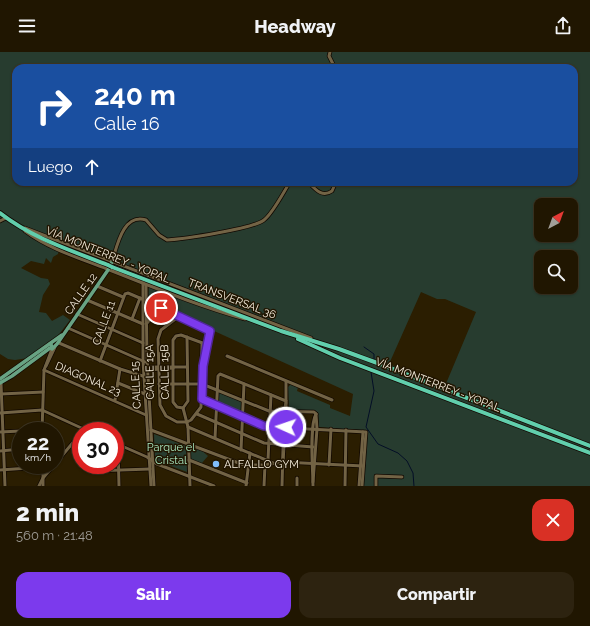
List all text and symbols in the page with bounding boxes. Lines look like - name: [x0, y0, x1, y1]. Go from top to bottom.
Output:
- icon: menu: [16, 15, 38, 37]
- icon: share: [552, 15, 574, 37]
- text: Headway: [254, 16, 336, 37]
- text: 240 m: [94, 79, 176, 112]
- icon: right: [28, 80, 80, 132]
- text: Calle 16: [94, 113, 160, 134]
- icon: ahead: [81, 156, 103, 178]
- text: Luego: [28, 158, 73, 176]
- north arrow: [534, 198, 578, 242]
- map controls: [534, 198, 578, 294]
- street label: VÍA MONTERREY - YOPAL: [44, 223, 173, 286]
- button: search: [534, 250, 578, 294]
- street label: CALLE 12: [62, 271, 100, 317]
- street label: TRANSVERSAL 36: [186, 276, 278, 322]
- pin: [144, 291, 178, 325]
- icon: arrive: [150, 297, 172, 319]
- street label: CALLE 11: [90, 299, 118, 347]
- street label: CALLE 15A: [143, 344, 157, 400]
- street label: CALLE 15B: [158, 344, 172, 400]
- street label: VÍA MONTERREY - YOPAL: [374, 354, 503, 415]
- street label: DIAGONAL 23: [53, 359, 123, 399]
- street label: CALLE 15: [128, 361, 144, 409]
- position arrow: [265, 406, 307, 448]
- speed limit sign: 30: [72, 422, 124, 474]
- text: 22: [27, 431, 49, 455]
- park label: Parque el Cristal: [147, 441, 195, 467]
- text: km/h: [25, 452, 51, 463]
- place label: ALFALLO GYM: [224, 458, 299, 471]
- marker: ALFALLO GYM: [211, 459, 221, 469]
- text: 2 min: [16, 498, 79, 527]
- button: close: [532, 499, 574, 541]
- text: 560 m · 21:48: [16, 528, 93, 543]
- button: Salir: [16, 572, 291, 618]
- button: Compartir: [299, 572, 574, 618]

